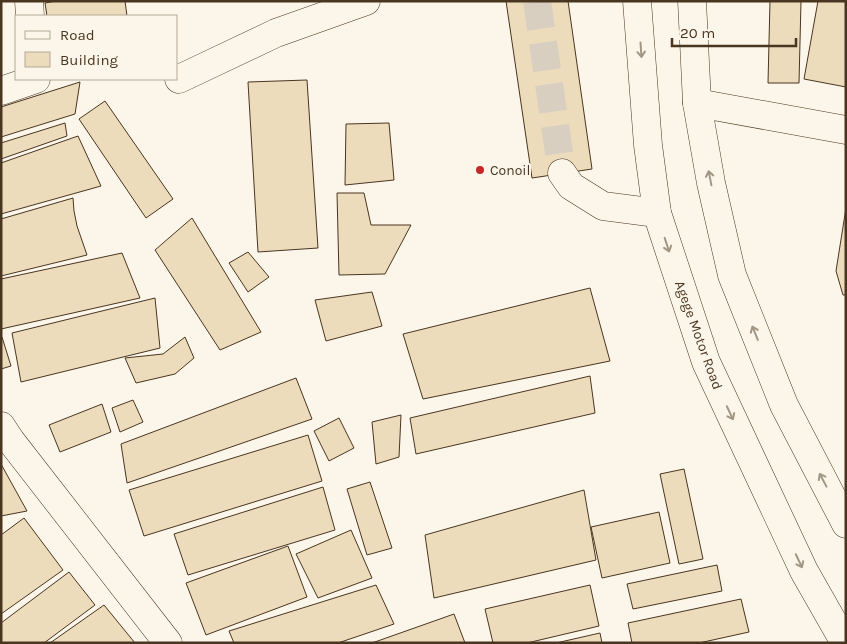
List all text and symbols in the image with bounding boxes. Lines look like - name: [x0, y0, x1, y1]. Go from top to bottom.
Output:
- legend: [15, 15, 178, 80]
- scale bar: [672, 15, 796, 47]
- text: 20 m: [680, 24, 715, 42]
- text: Road: [60, 26, 95, 44]
- one-way arrow: [636, 42, 646, 58]
- text: Building: [60, 51, 118, 69]
- place label: Conoil: [490, 162, 530, 179]
- marker: Conoil: [474, 164, 486, 176]
- one-way arrow: [705, 170, 715, 186]
- one-way arrow: [663, 237, 672, 252]
- street label: Agege Motor Road: [671, 278, 726, 392]
- one-way arrow: [750, 326, 759, 341]
- one-way arrow: [726, 405, 735, 420]
- one-way arrow: [818, 473, 828, 488]
- one-way arrow: [794, 553, 804, 568]

